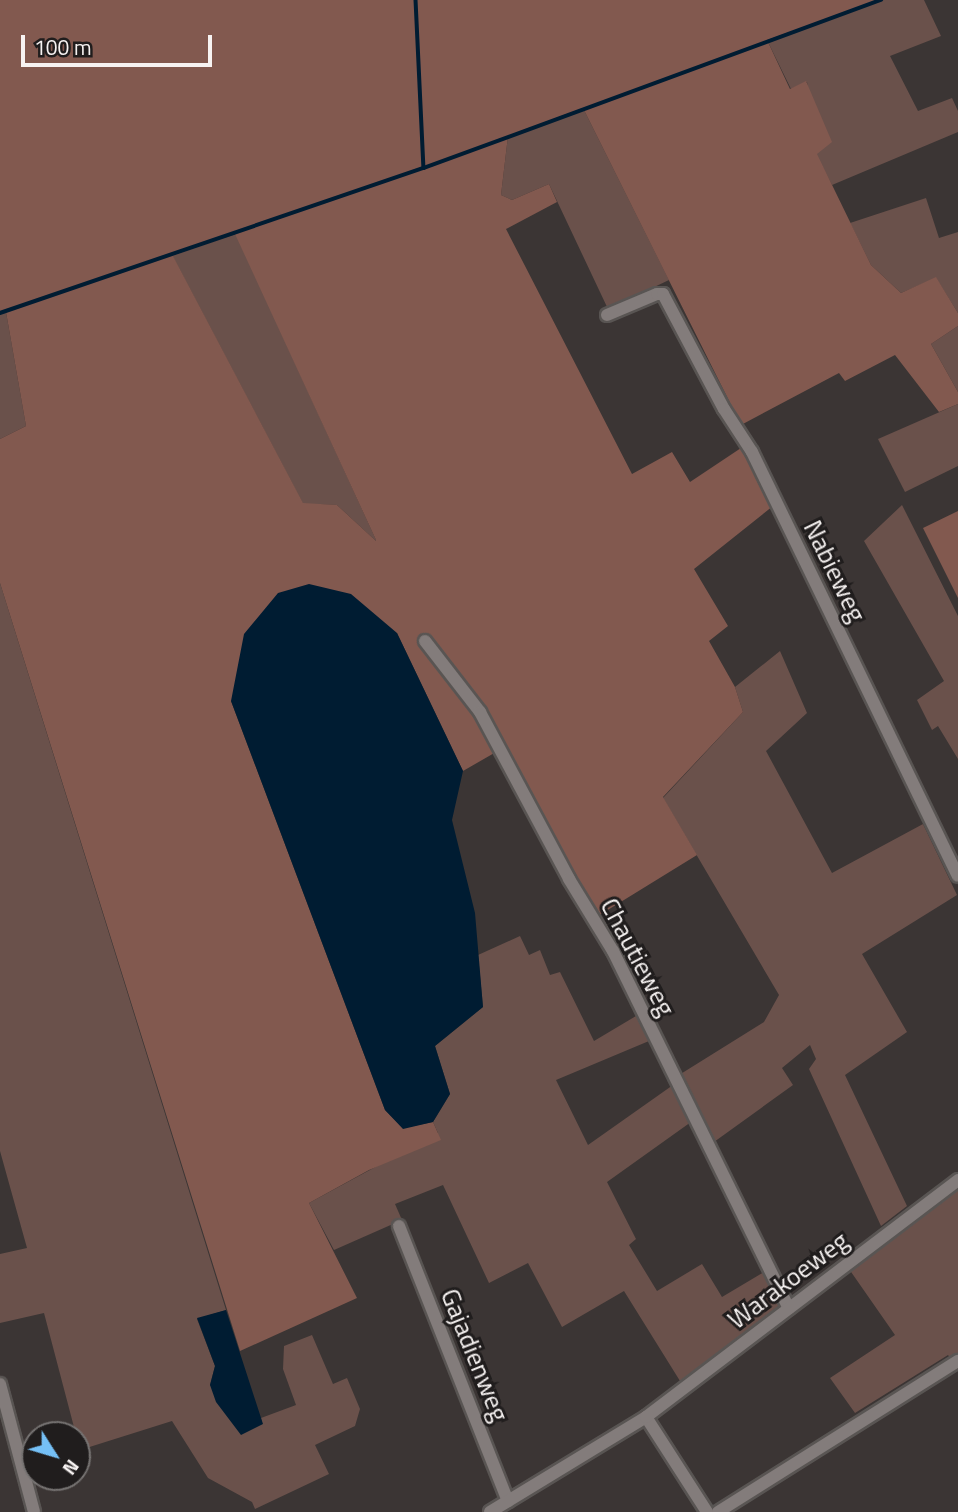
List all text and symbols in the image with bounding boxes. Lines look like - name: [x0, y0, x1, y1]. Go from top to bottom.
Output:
- scale bar: [24, 21, 215, 65]
- text: 100 m: [34, 31, 91, 63]
- street label: Nabieweg: [797, 515, 873, 627]
- street label: Chautieweg: [594, 893, 682, 1021]
- street label: Warakoeweg: [722, 1225, 854, 1335]
- street label: Gajadienweg: [434, 1284, 516, 1426]
- north arrow: [21, 1421, 91, 1491]
- text: N: [56, 1454, 87, 1482]

